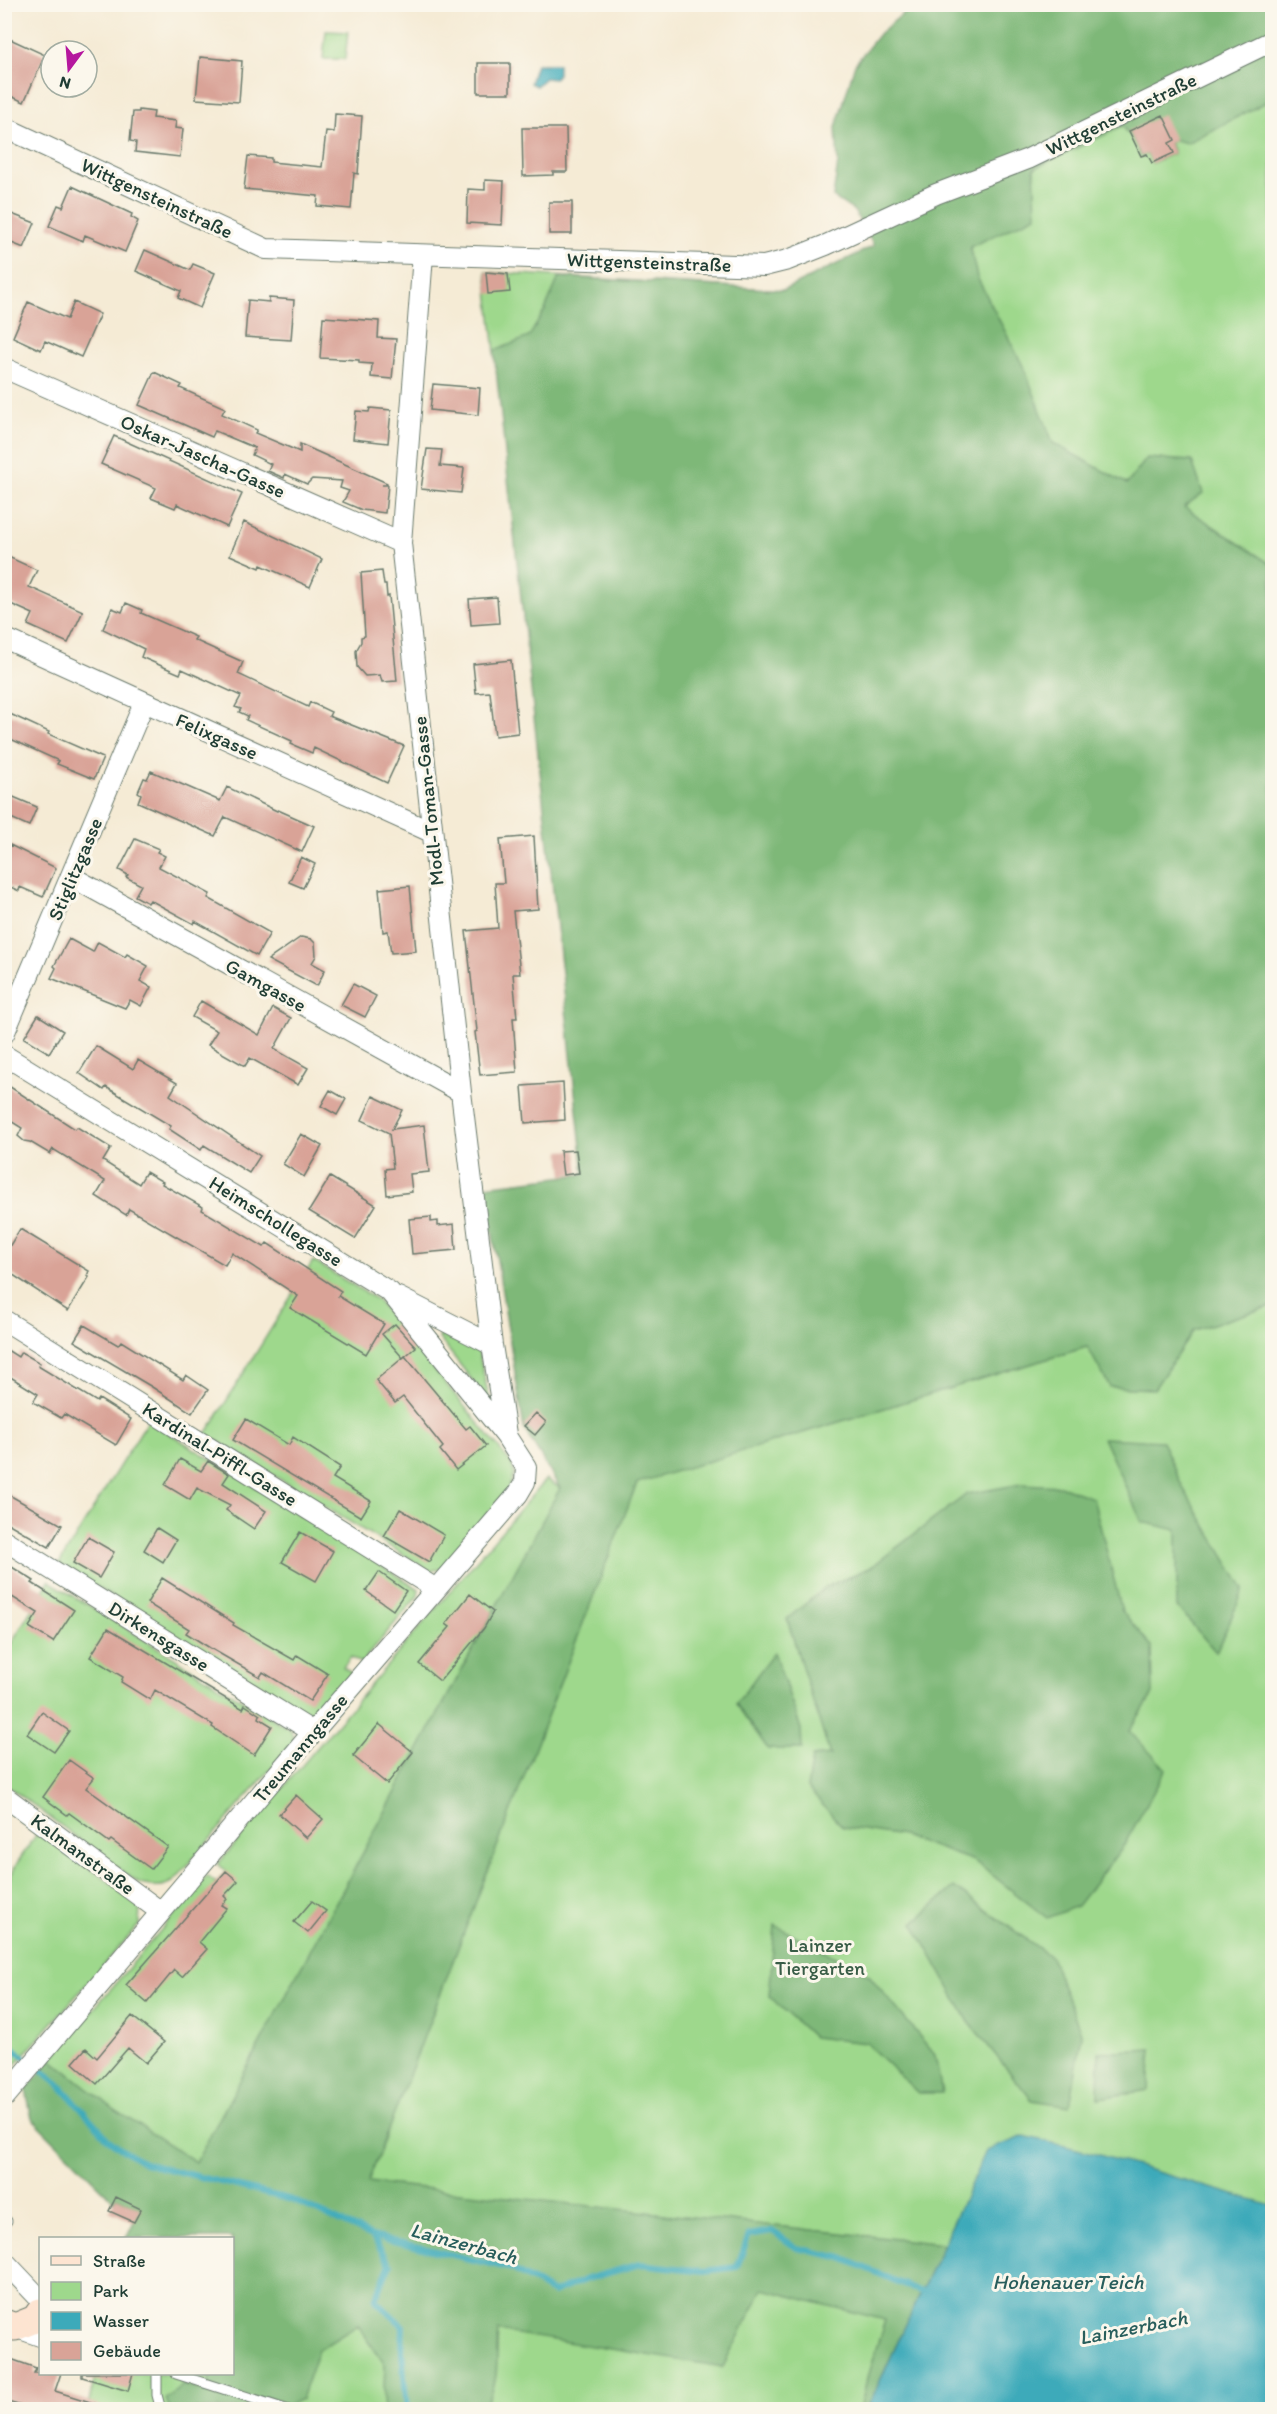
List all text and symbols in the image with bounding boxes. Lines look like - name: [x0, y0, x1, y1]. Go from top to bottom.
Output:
- north arrow: [39, 39, 99, 99]
- street label: Wittgensteinstraße: [1042, 67, 1200, 161]
- text: N: [57, 72, 73, 94]
- street label: Wittgensteinstraße: [77, 152, 237, 244]
- street label: Wittgensteinstraße: [566, 247, 732, 277]
- street label: Oskar-Jascha-Gasse: [117, 409, 289, 503]
- street label: Felixgasse: [172, 707, 262, 765]
- street label: Modl-Toman-Gasse: [407, 715, 449, 887]
- street label: Stiglitzgasse: [43, 814, 107, 924]
- street label: Gamgasse: [221, 953, 311, 1017]
- street label: Heimschollegasse: [205, 1170, 347, 1272]
- street label: Kardinal-Piffl-Gasse: [138, 1397, 302, 1511]
- street label: Dirkensgasse: [104, 1596, 214, 1676]
- street label: Treumanngasse: [247, 1688, 353, 1808]
- street label: Kalmanstraße: [26, 1808, 140, 1900]
- park label: Lainzer Tiergarten: [775, 1933, 865, 1980]
- water label: Lainzerbach: [408, 2217, 521, 2269]
- legend: [39, 2237, 234, 2375]
- text: Straße: [93, 2250, 146, 2272]
- water label: Hohenauer Teich: [992, 2269, 1144, 2294]
- text: Park: [93, 2280, 128, 2302]
- water label: Lainzerbach: [1077, 2304, 1190, 2350]
- text: Wasser: [93, 2310, 150, 2332]
- text: Gebäude: [93, 2340, 161, 2362]

